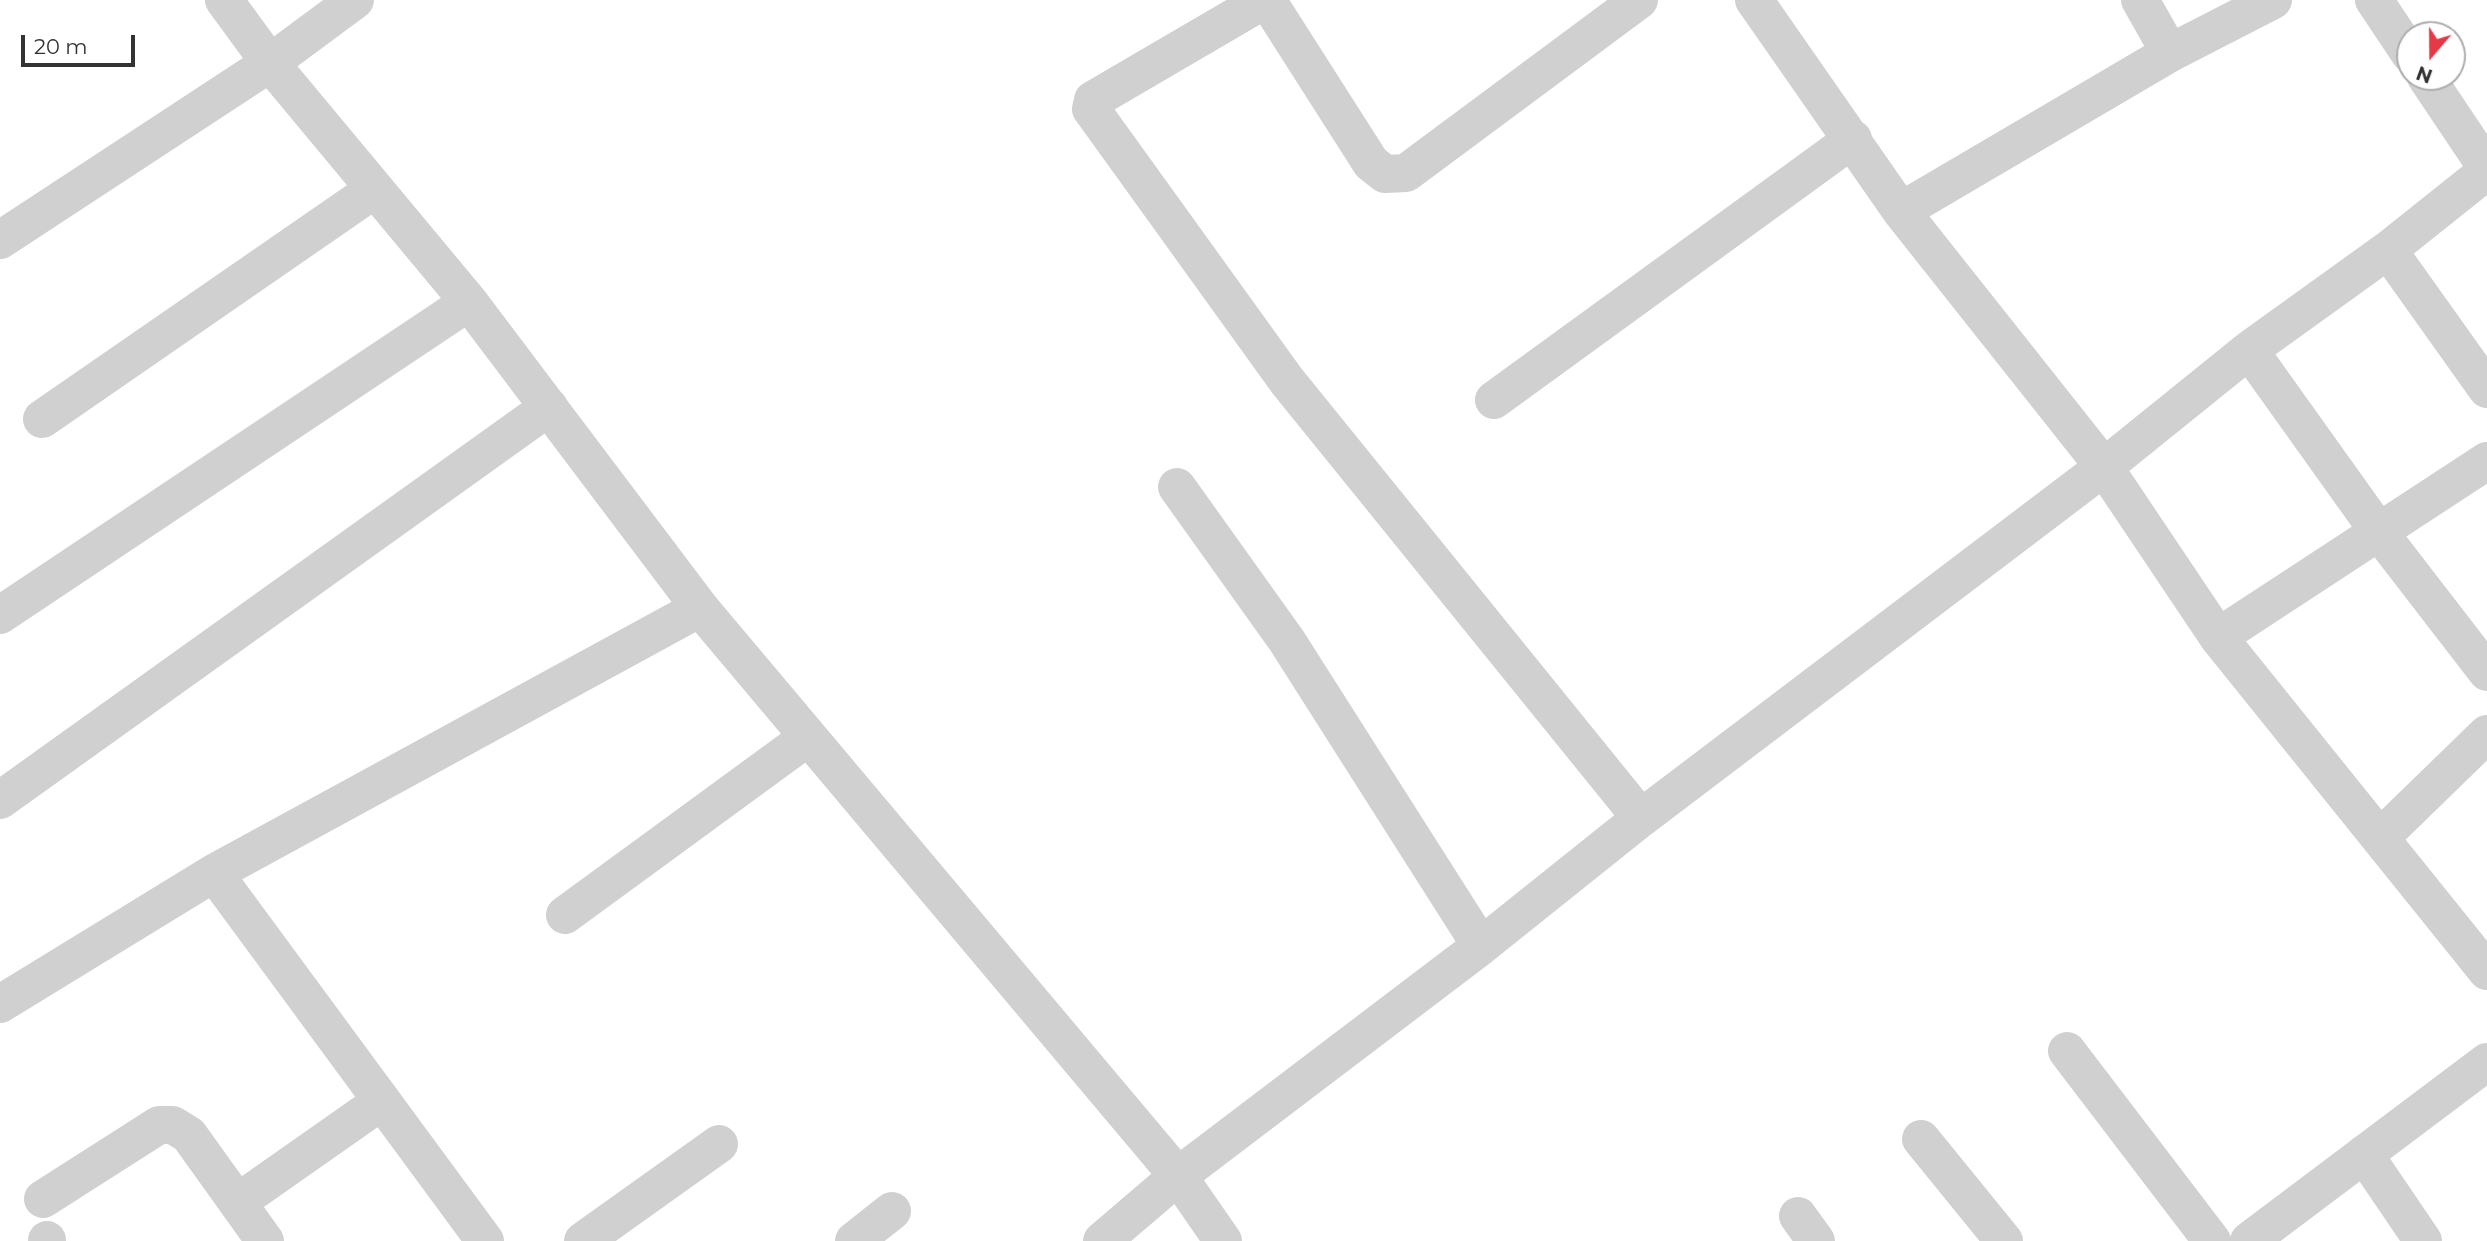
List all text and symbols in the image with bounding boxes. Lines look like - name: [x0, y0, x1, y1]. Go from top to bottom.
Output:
- scale bar: [24, 21, 138, 65]
- north arrow: [2396, 21, 2466, 91]
- text: 20 m: [34, 34, 88, 59]
- text: N: [2413, 61, 2435, 88]

